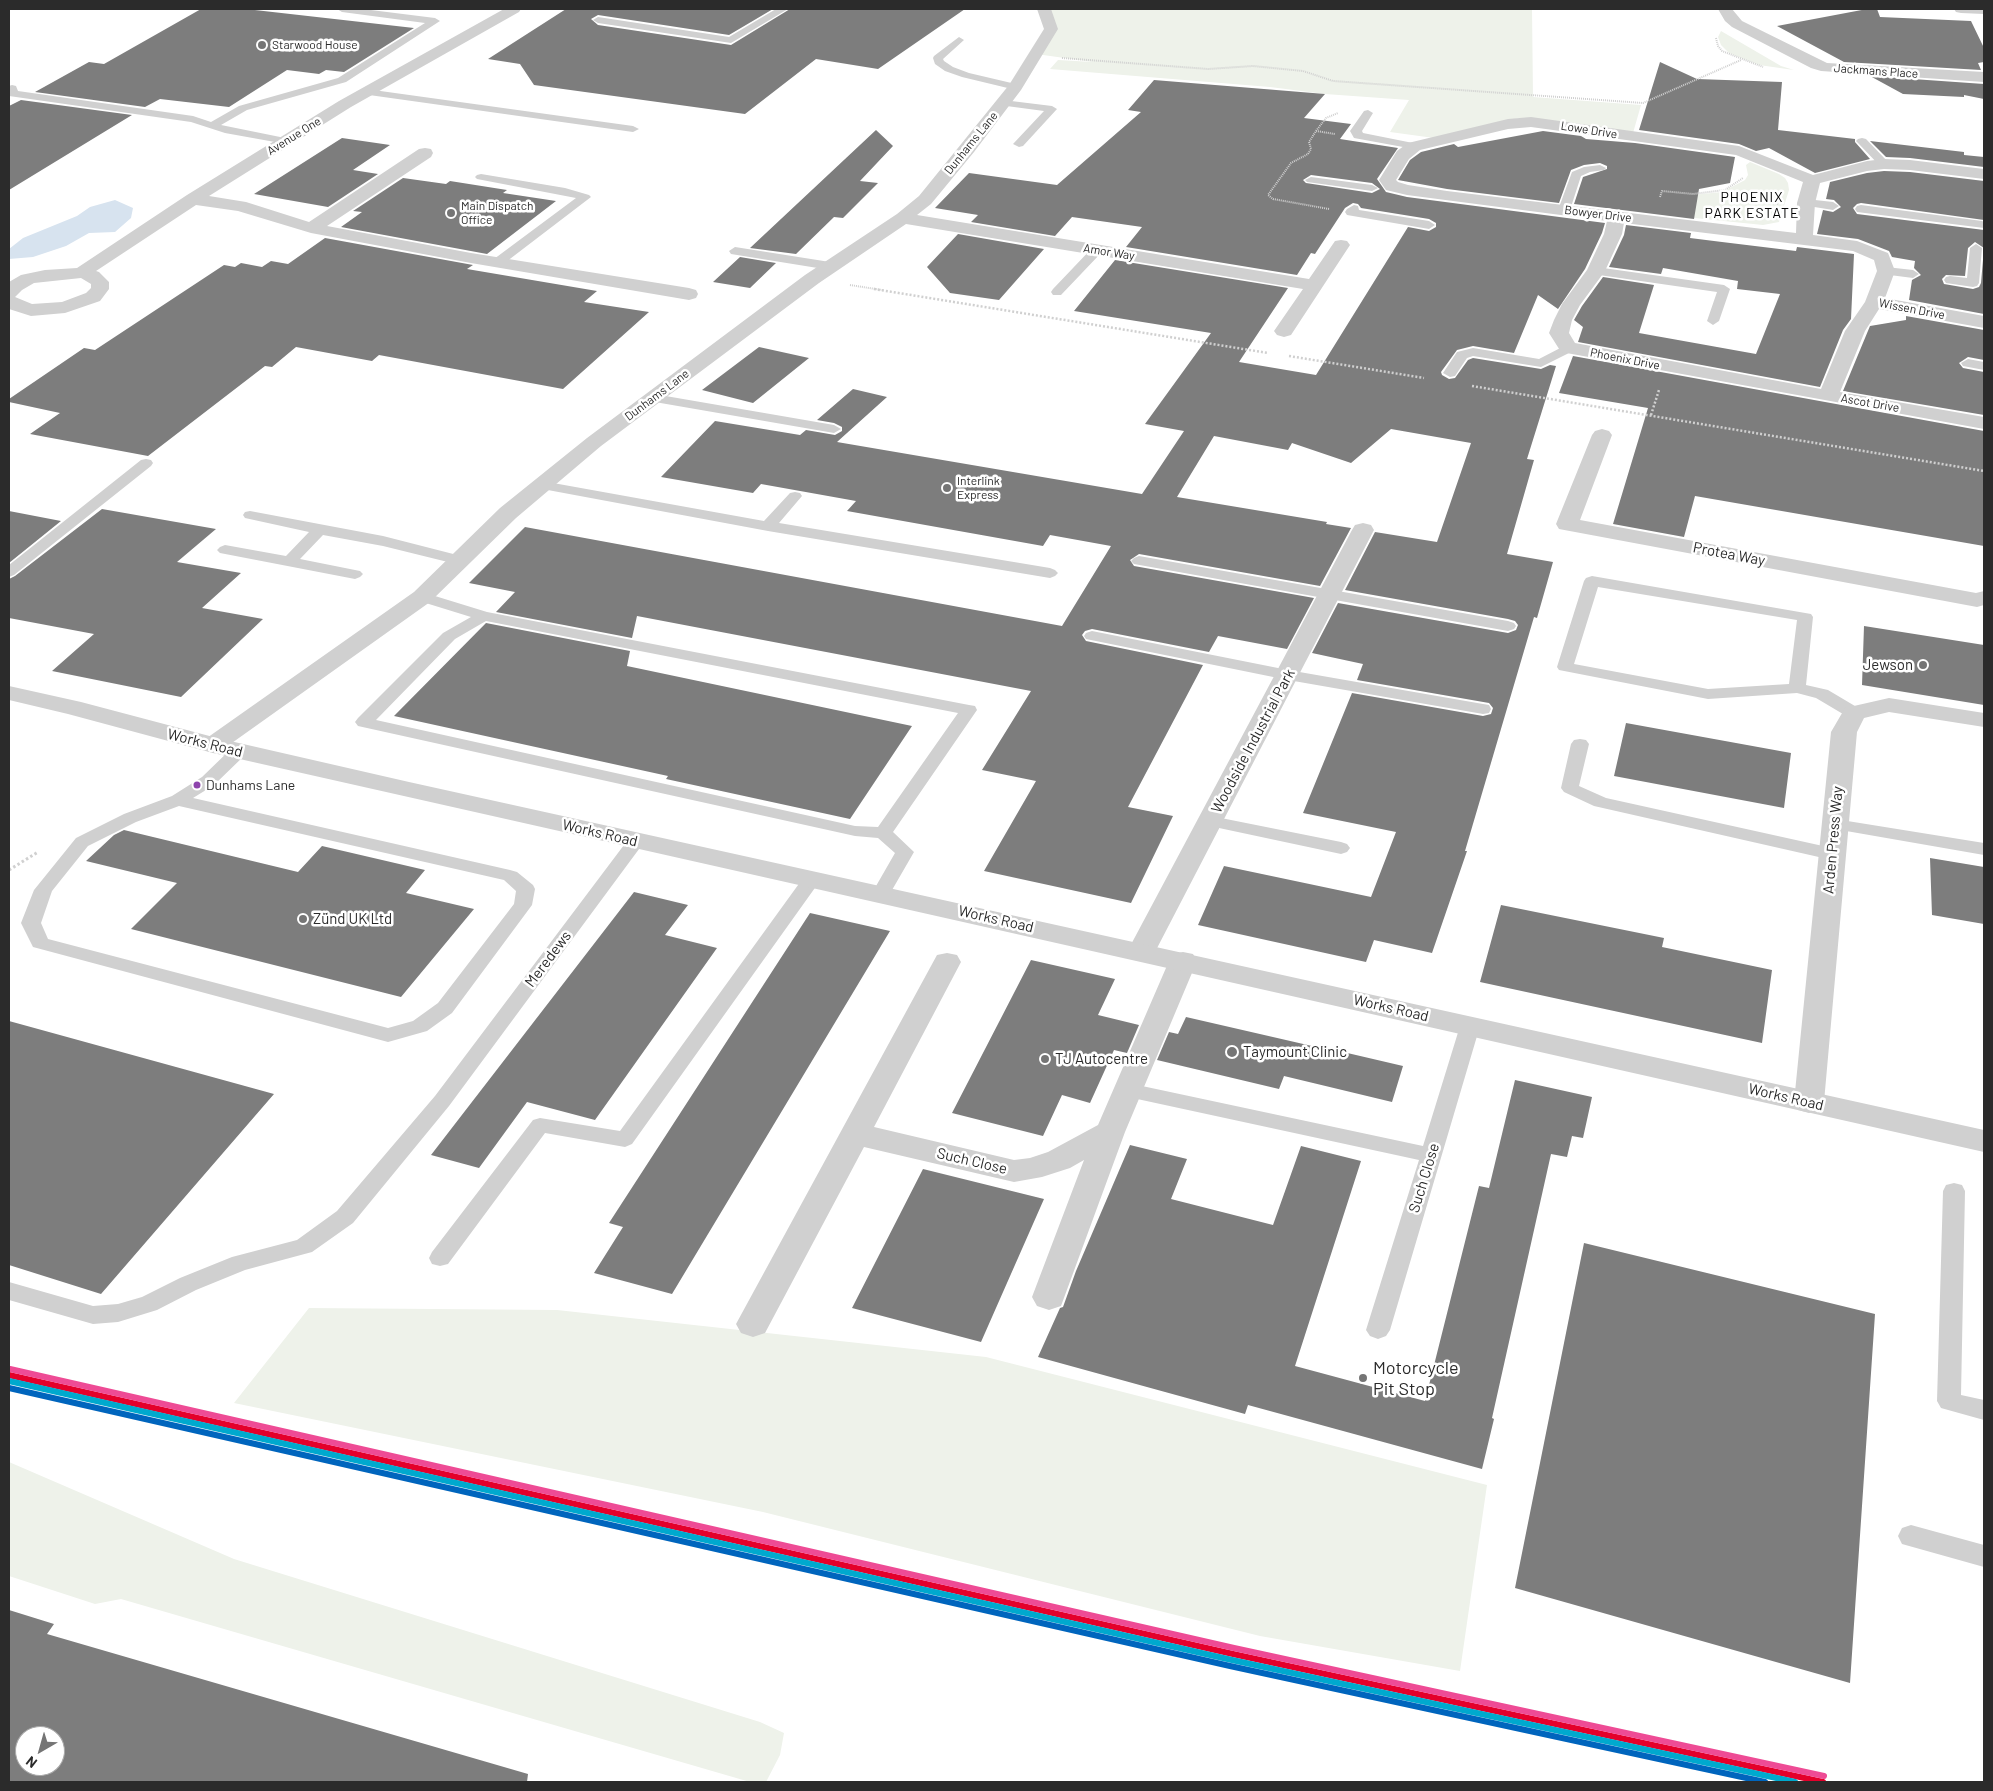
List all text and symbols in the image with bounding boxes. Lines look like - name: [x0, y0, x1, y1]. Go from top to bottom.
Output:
- place label: Starwood House: [272, 38, 358, 52]
- marker: Starwood House: [256, 39, 268, 51]
- street label: Jackmans Place: [1833, 61, 1919, 81]
- street label: Dunhams Lane: [941, 109, 1001, 177]
- street label: Avenue One: [264, 114, 324, 158]
- street label: Lowe Drive: [1560, 118, 1618, 142]
- district label: PHOENIX PARK ESTATE: [1703, 189, 1801, 222]
- place label: Main Dispatch Office: [461, 199, 533, 227]
- street label: Bowyer Drive: [1564, 203, 1632, 225]
- marker: Main Dispatch Office: [445, 207, 457, 219]
- street label: Amor Way: [1082, 241, 1136, 263]
- street label: Wissen Drive: [1878, 296, 1946, 322]
- street label: Phoenix Drive: [1589, 345, 1661, 373]
- street label: Dunhams Lane: [622, 366, 692, 424]
- street label: Ascot Drive: [1840, 391, 1900, 415]
- place label: Interlink Express: [957, 474, 1000, 502]
- marker: Interlink Express: [941, 482, 953, 494]
- street label: Protea Way: [1691, 538, 1767, 570]
- place label: Jewson: [1863, 656, 1913, 674]
- marker: Jewson: [1917, 659, 1929, 671]
- street label: Woodside Industrial Park: [1207, 666, 1299, 816]
- street label: Works Road: [166, 725, 244, 761]
- place label: Dunhams Lane: [206, 777, 295, 793]
- marker: Dunhams Lane: [192, 780, 202, 790]
- street label: Arden Press Way: [1819, 785, 1847, 895]
- street label: Works Road: [561, 816, 639, 850]
- street label: Works Road: [957, 902, 1035, 936]
- place label: Zünd UK Ltd: [313, 910, 392, 928]
- marker: Zünd UK Ltd: [297, 913, 309, 925]
- street label: Meredews: [521, 927, 575, 991]
- street label: Works Road: [1352, 991, 1430, 1025]
- place label: Taymount Clinic: [1243, 1043, 1347, 1061]
- marker: Taymount Clinic: [1225, 1045, 1239, 1059]
- place label: TJ Autocentre: [1055, 1050, 1148, 1068]
- marker: TJ Autocentre: [1039, 1053, 1051, 1065]
- street label: Works Road: [1747, 1080, 1825, 1114]
- street label: Such Close: [1405, 1141, 1443, 1215]
- street label: Such Close: [935, 1144, 1009, 1178]
- place label: Motorcycle Pit Stop: [1373, 1357, 1458, 1400]
- marker: Motorcycle Pit Stop: [1357, 1372, 1369, 1384]
- north arrow: [15, 1726, 65, 1776]
- text: N: [22, 1753, 40, 1772]

